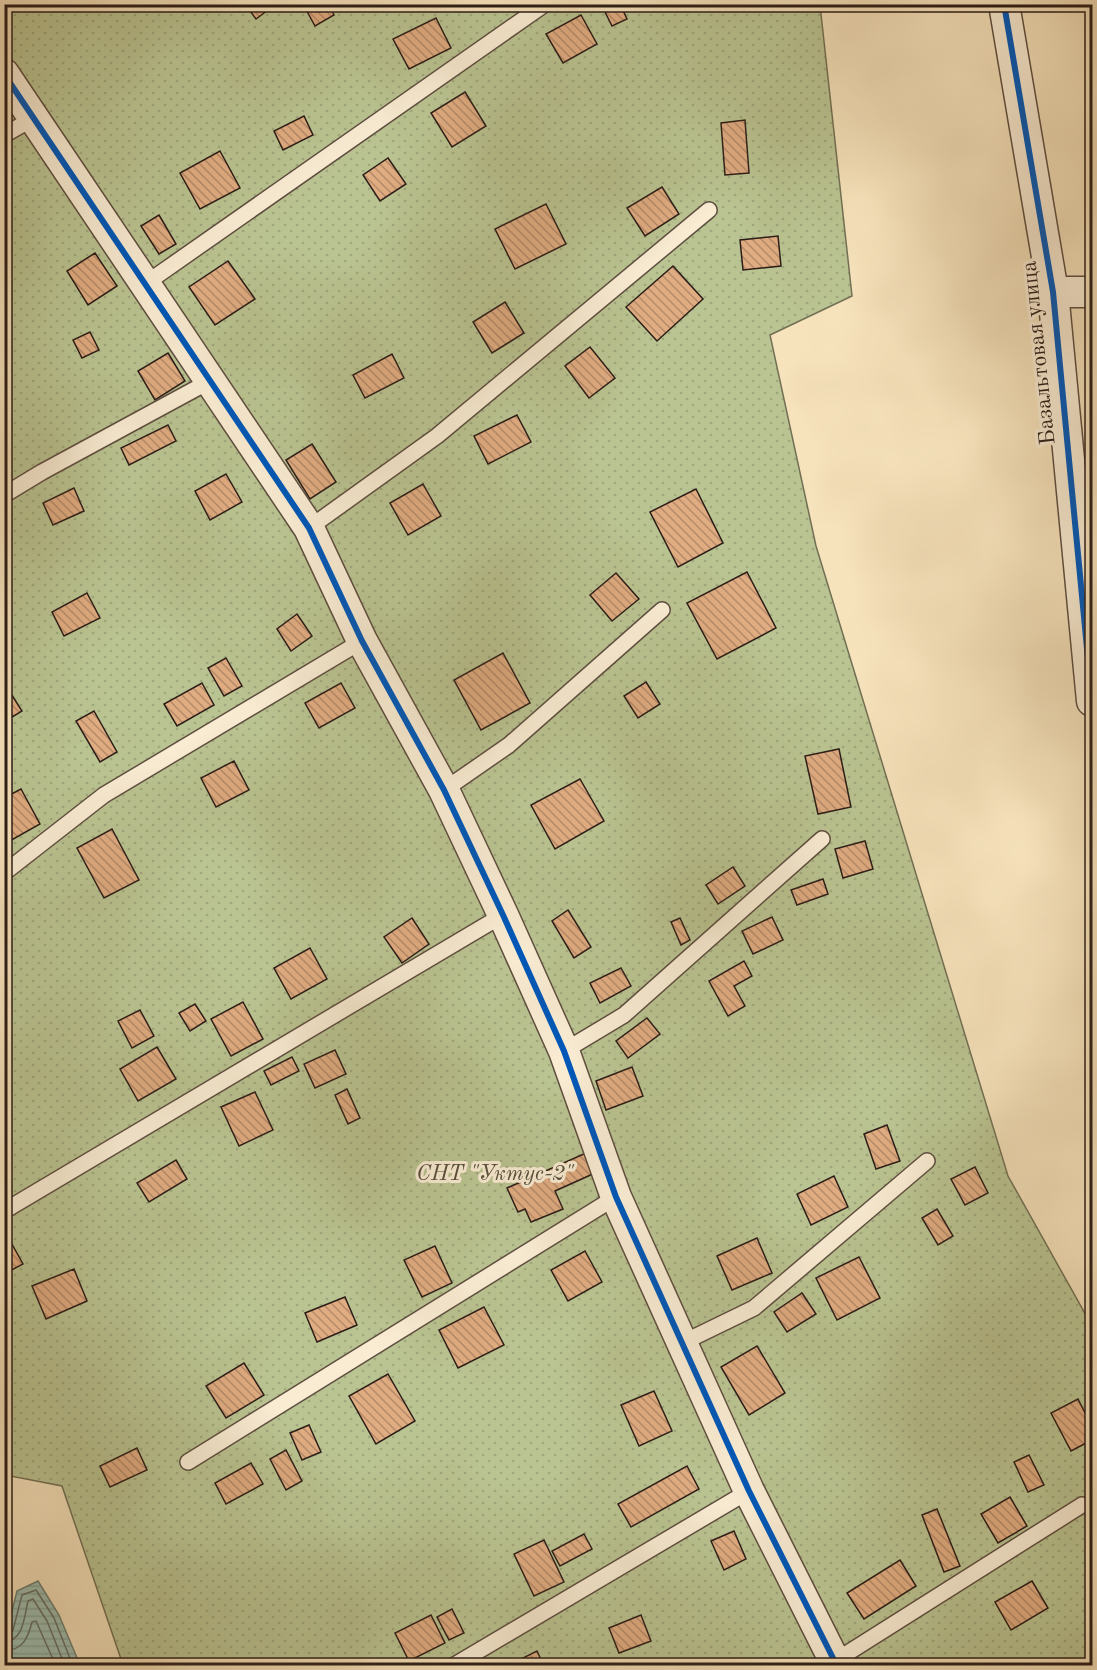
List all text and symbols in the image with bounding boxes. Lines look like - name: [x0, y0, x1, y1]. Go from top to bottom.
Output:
- street label: Базальтовая улица: [1018, 260, 1060, 446]
- park label: СНТ "Уктус-2": [416, 1163, 575, 1185]

